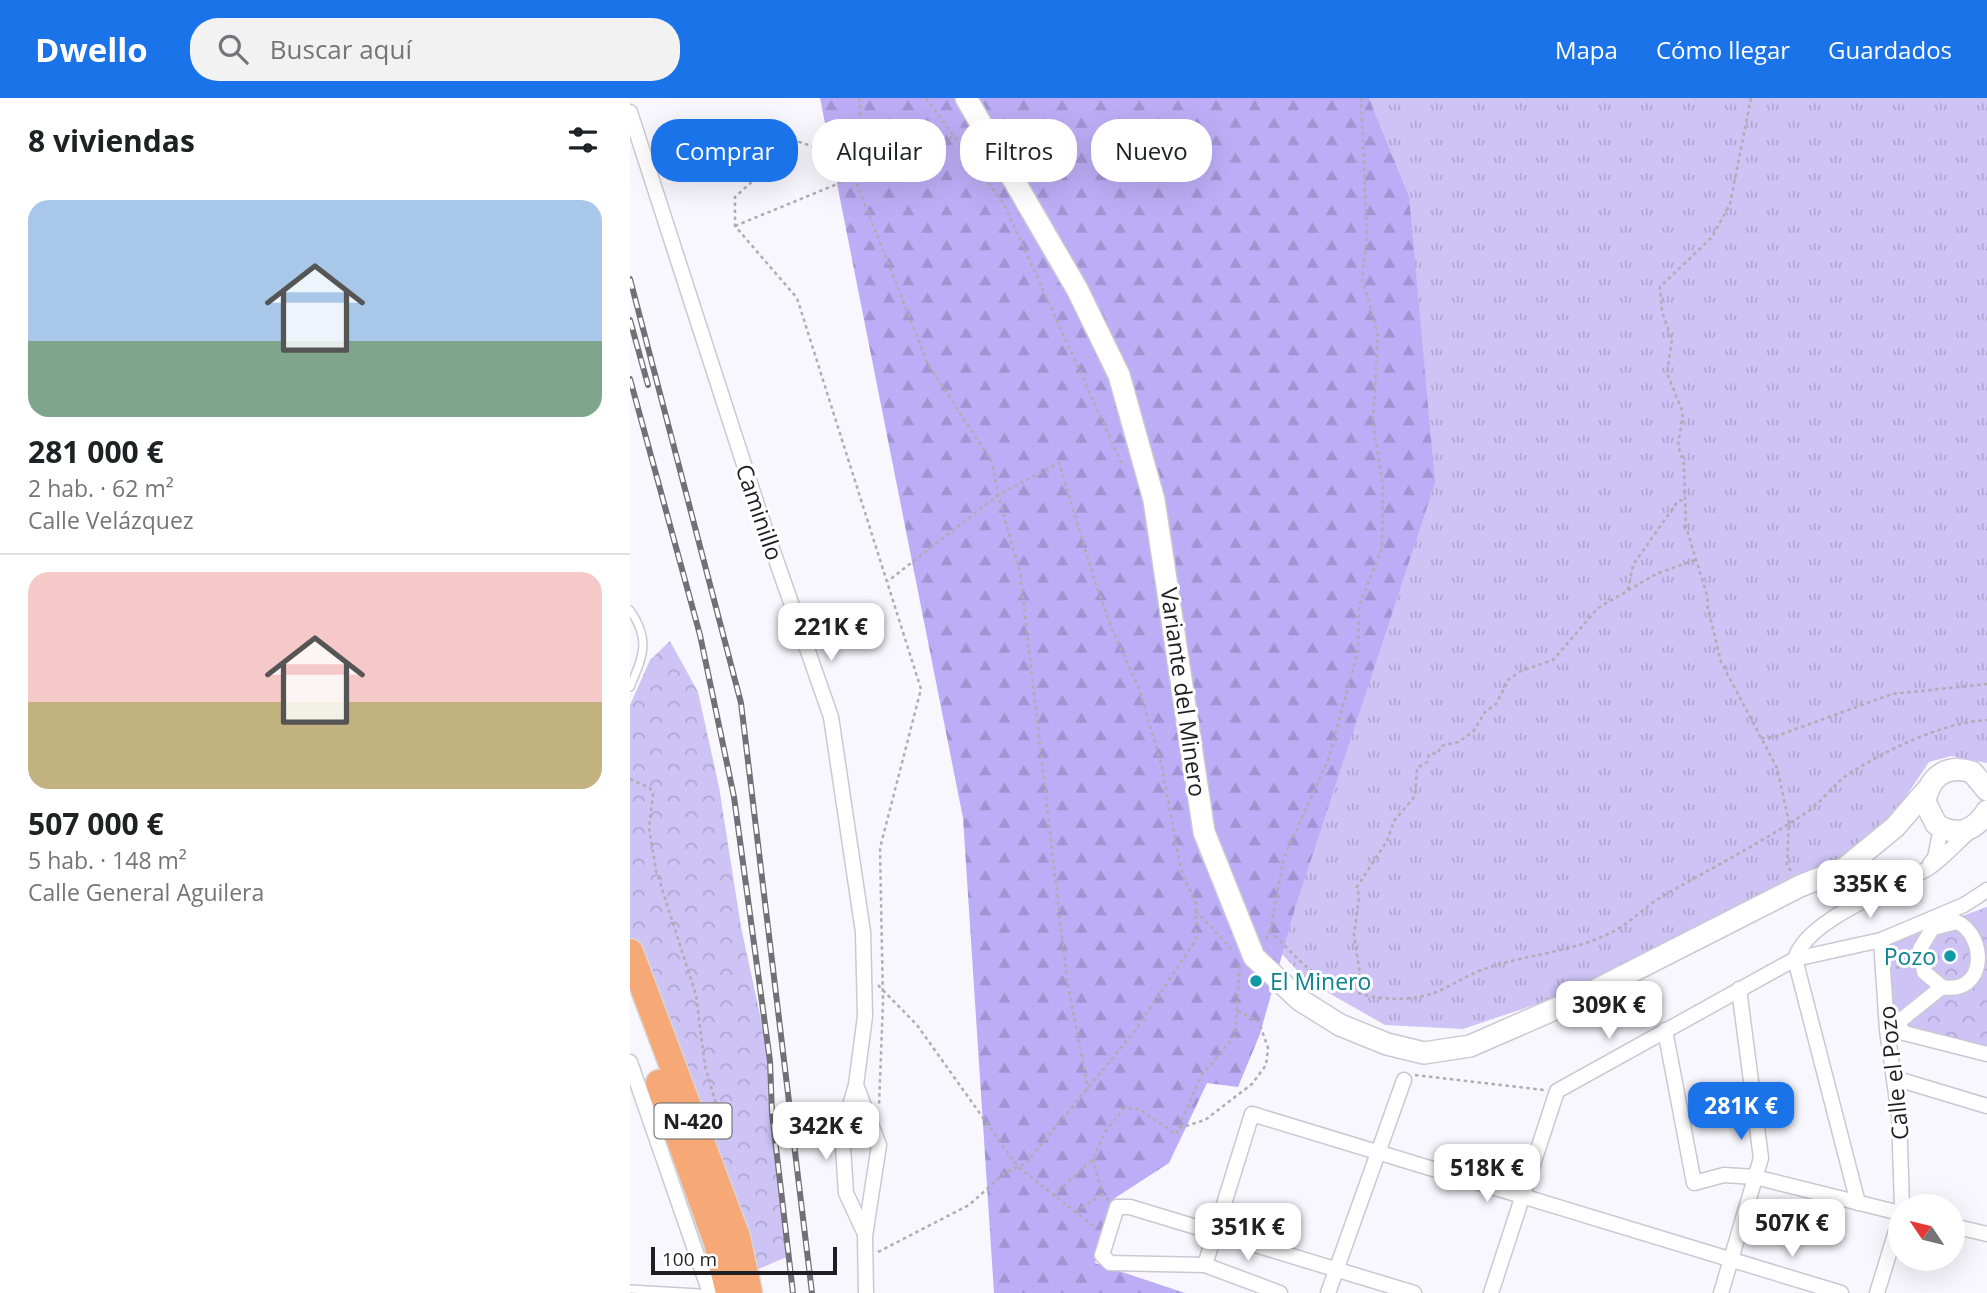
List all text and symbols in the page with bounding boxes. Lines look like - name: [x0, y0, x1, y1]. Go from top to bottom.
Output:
- search box: [190, 18, 680, 81]
- text: Dwello: [35, 27, 148, 72]
- icon: search: [214, 30, 252, 68]
- text: Buscar aquí: [270, 31, 412, 67]
- text: Mapa: [1555, 33, 1618, 66]
- text: Cómo llegar: [1656, 33, 1790, 66]
- text: Guardados: [1828, 33, 1952, 66]
- chip: Comprar: [651, 119, 798, 182]
- chip: Alquilar: [812, 119, 946, 182]
- chip: Filtros: [960, 119, 1077, 182]
- chip: Nuevo: [1091, 119, 1212, 182]
- text: 8 viviendas: [28, 120, 195, 161]
- icon: filters: [564, 121, 602, 159]
- icon: home: [252, 245, 378, 371]
- text: 281 000 €: [28, 431, 164, 472]
- street label: Caminillo: [729, 460, 791, 564]
- text: 2 hab. · 62 m²: [28, 472, 174, 504]
- text: Calle Velázquez: [28, 504, 194, 536]
- street label: Variante del Minero: [1153, 585, 1215, 799]
- pin: 221K €: [774, 603, 888, 663]
- text: 221K €: [794, 610, 868, 642]
- icon: home: [252, 617, 378, 743]
- text: 507 000 €: [28, 803, 164, 844]
- text: 5 hab. · 148 m²: [28, 844, 187, 876]
- pin: 335K €: [1813, 860, 1927, 920]
- text: 335K €: [1833, 867, 1907, 899]
- text: Calle General Aguilera: [28, 876, 264, 908]
- place label: Pozo: [1884, 940, 1936, 972]
- marker: Pozo: [1942, 948, 1958, 964]
- place label: El Minero: [1270, 965, 1371, 997]
- marker: El Minero: [1248, 973, 1264, 989]
- pin: 309K €: [1552, 982, 1666, 1041]
- text: 309K €: [1572, 988, 1646, 1020]
- street label: Calle el Pozo: [1870, 1004, 1916, 1142]
- pin: 281K €: [1684, 1082, 1798, 1142]
- text: 281K €: [1704, 1089, 1778, 1121]
- pin: 342K €: [769, 1102, 883, 1162]
- road number: N-420: [654, 1104, 732, 1138]
- text: 342K €: [789, 1109, 863, 1141]
- pin: 518K €: [1430, 1144, 1544, 1204]
- text: 518K €: [1450, 1151, 1524, 1183]
- north arrow: [1888, 1194, 1965, 1270]
- map controls: [1888, 1194, 1965, 1271]
- pin: 507K €: [1735, 1200, 1849, 1259]
- pin: 351K €: [1191, 1204, 1305, 1263]
- text: 507K €: [1755, 1206, 1829, 1238]
- text: 351K €: [1211, 1210, 1285, 1242]
- scale bar: [651, 1244, 836, 1276]
- text: 100 m: [662, 1246, 717, 1272]

